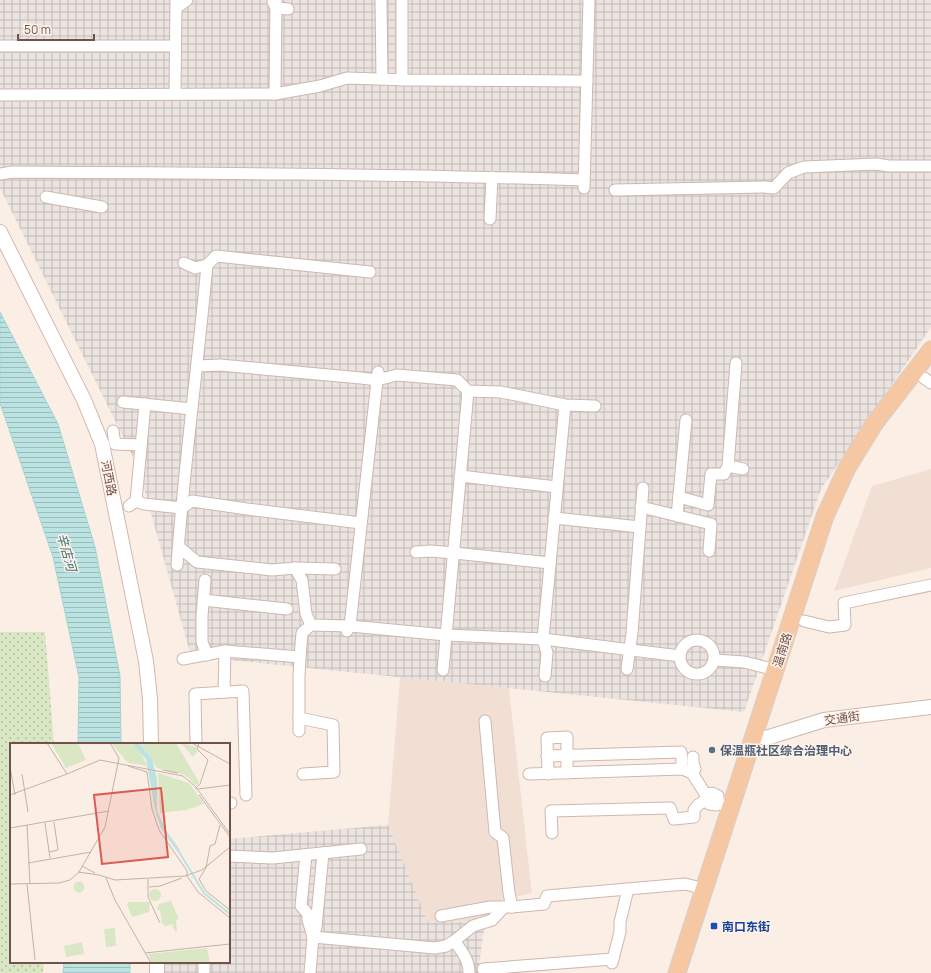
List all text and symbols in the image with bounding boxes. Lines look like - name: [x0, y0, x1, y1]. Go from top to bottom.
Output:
- scale bar: [18, 16, 94, 42]
- text: 50 m: [24, 21, 51, 38]
- street label: 河西路: [97, 459, 121, 497]
- water label: 辛店河: [53, 531, 82, 576]
- street label: 温南路: [768, 630, 796, 670]
- street label: 交通街: [823, 707, 861, 729]
- place label: 保温瓶社区综合治理中心: [720, 742, 852, 759]
- inset map: [10, 743, 230, 963]
- marker: 保温瓶社区综合治理中心: [707, 745, 717, 755]
- place label: 南口东街: [722, 918, 770, 935]
- marker: 南口东街: [709, 921, 719, 931]

